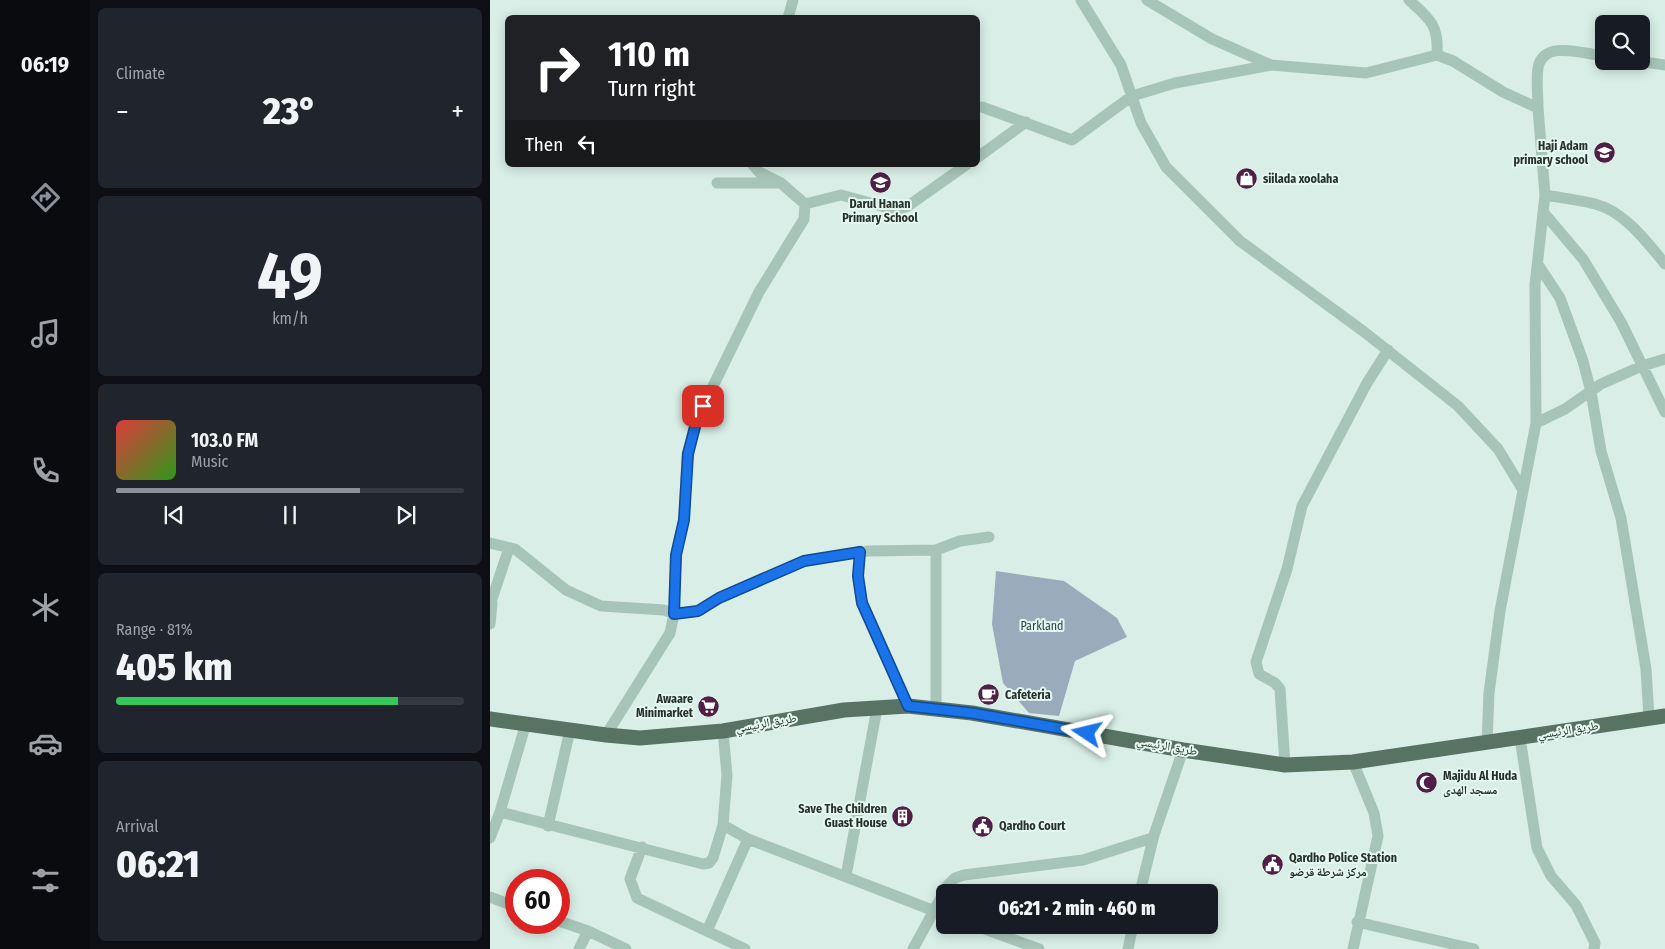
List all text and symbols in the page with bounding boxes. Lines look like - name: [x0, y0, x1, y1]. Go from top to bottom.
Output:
- map controls: [1595, 15, 1650, 70]
- button: search: [1595, 15, 1650, 70]
- text: 110 m: [608, 33, 690, 75]
- icon: right: [525, 35, 590, 100]
- text: 06:19: [21, 51, 69, 78]
- text: Climate: [116, 64, 165, 83]
- text: Turn right: [608, 75, 696, 102]
- text: 23°: [263, 88, 317, 134]
- text: −: [116, 95, 129, 128]
- text: +: [451, 95, 464, 128]
- icon: left: [573, 130, 601, 158]
- text: Then: [525, 133, 563, 156]
- place label: Haji Adam primary school: [1513, 139, 1589, 167]
- school or university icon: Haji Adam primary school: [1592, 141, 1616, 165]
- shop icon: siilada xoolaha: [1235, 167, 1259, 191]
- school or university icon: Darul Hanan Primary School: [868, 171, 892, 195]
- place label: siilada xoolaha: [1263, 172, 1338, 186]
- icon: directions: [28, 180, 63, 215]
- place label: Darul Hanan Primary School: [842, 197, 918, 225]
- text: 49: [257, 237, 323, 315]
- text: km/h: [272, 309, 308, 328]
- icon: music: [28, 316, 63, 351]
- pin: [682, 385, 724, 427]
- icon: arrive: [689, 392, 717, 420]
- text: 103.0 FM: [191, 429, 258, 452]
- text: Music: [191, 452, 228, 471]
- icon: phone: [28, 453, 63, 488]
- icon: previous: [160, 501, 188, 529]
- icon: pause: [276, 501, 304, 529]
- icon: next: [392, 501, 420, 529]
- icon: climate: [28, 590, 63, 625]
- park label: Parkland: [1020, 619, 1064, 633]
- text: Range · 81%: [116, 620, 193, 639]
- text: 405 km: [116, 644, 232, 690]
- cafe icon: Cafeteria: [977, 683, 1001, 707]
- place label: Cafeteria: [1005, 688, 1051, 702]
- place label: Awaare Minimarket: [636, 692, 694, 720]
- supermarket icon: Awaare Minimarket: [697, 694, 721, 718]
- position arrow: [1060, 706, 1112, 758]
- street label: طريق الرئيسي: [735, 711, 798, 738]
- street label: طريق الرئيسي: [1537, 718, 1600, 745]
- icon: car: [28, 726, 63, 761]
- street label: طريق الرئيسي: [1135, 734, 1199, 761]
- place label: Majidu Al Huda مسجد الهدى: [1443, 769, 1517, 798]
- mosque icon: Majidu Al Huda مسجد الهدى: [1415, 771, 1439, 795]
- place label: Save The Children Guast House: [798, 802, 887, 830]
- building icon: Save The Children Guast House: [891, 804, 915, 828]
- public building icon: Qardho Court: [971, 814, 995, 838]
- text: Arrival: [116, 817, 158, 836]
- place label: Qardho Court: [999, 819, 1066, 833]
- text: 06:21: [116, 841, 200, 887]
- place label: Qardho Police Station مركز شرطة قرضو: [1289, 851, 1397, 879]
- public building icon: Qardho Police Station مركز شرطة قرضو: [1261, 853, 1285, 877]
- icon: filters: [28, 863, 63, 898]
- speed limit sign: 60: [505, 869, 570, 934]
- text: 06:21 · 2 min · 460 m: [999, 897, 1155, 920]

